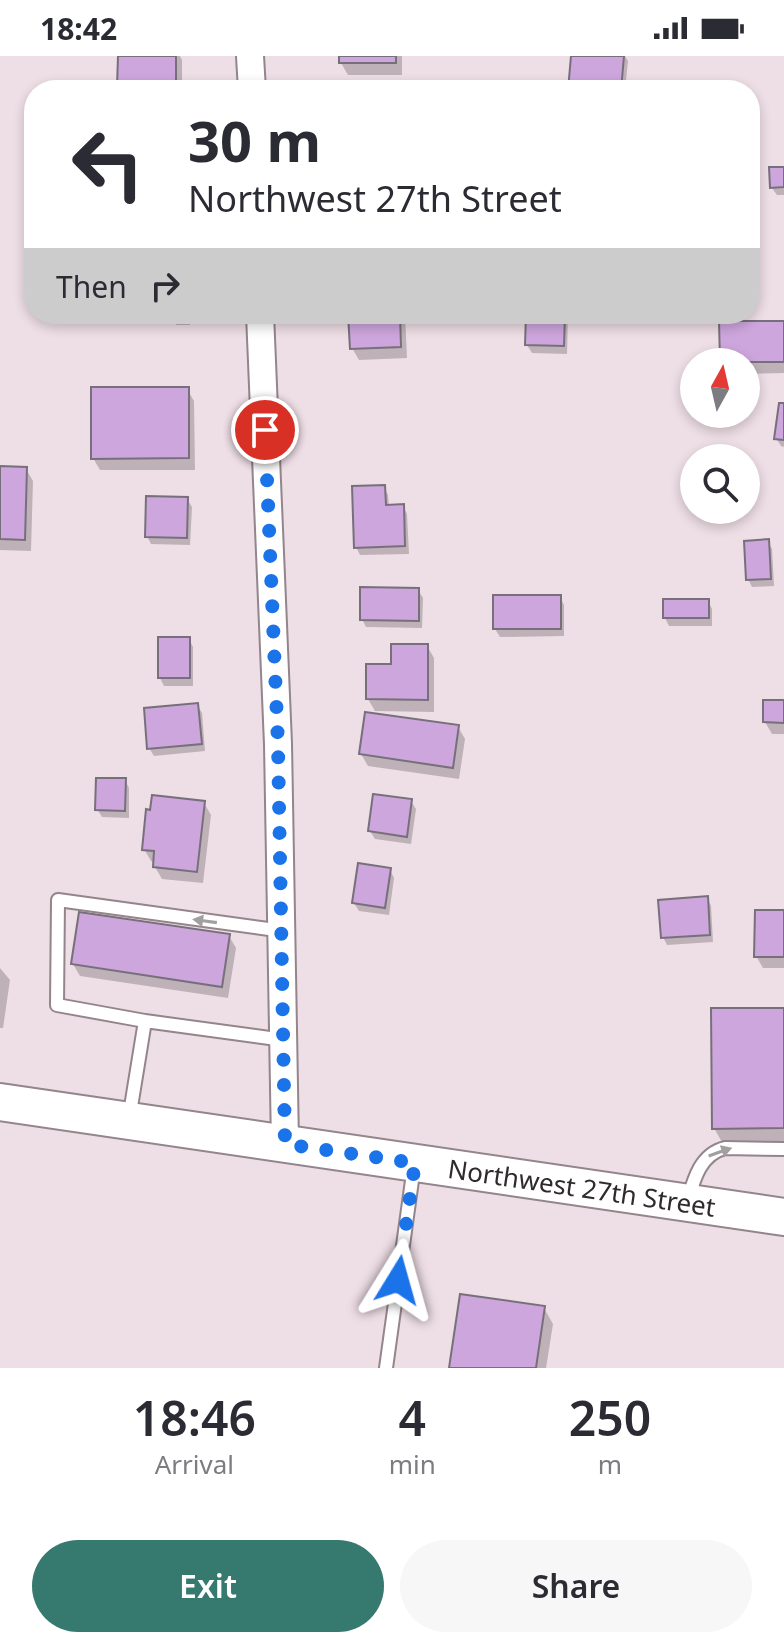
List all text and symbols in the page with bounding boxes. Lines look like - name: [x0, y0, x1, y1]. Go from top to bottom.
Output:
- text: 18:42: [40, 8, 117, 49]
- text: 30 m: [188, 102, 321, 178]
- icon: left: [56, 112, 160, 216]
- text: Northwest 27th Street: [188, 174, 562, 223]
- icon: right: [143, 264, 187, 308]
- text: Then: [56, 266, 127, 307]
- north arrow: [680, 348, 760, 428]
- map controls: [680, 348, 760, 524]
- pin: [231, 396, 299, 464]
- icon: arrive: [243, 408, 287, 452]
- button: search: [680, 444, 760, 524]
- one-way arrow: [192, 914, 217, 927]
- one-way arrow: [708, 1145, 732, 1157]
- street label: Northwest 27th Street: [446, 1150, 718, 1225]
- position arrow: [356, 1238, 440, 1322]
- text: 18:46: [133, 1385, 256, 1450]
- text: 4: [399, 1385, 426, 1450]
- text: 250: [569, 1385, 651, 1450]
- text: Arrival: [155, 1446, 234, 1482]
- text: min: [389, 1446, 436, 1482]
- text: m: [598, 1446, 622, 1482]
- button: Exit: [32, 1540, 384, 1632]
- button: Share: [400, 1540, 752, 1632]

